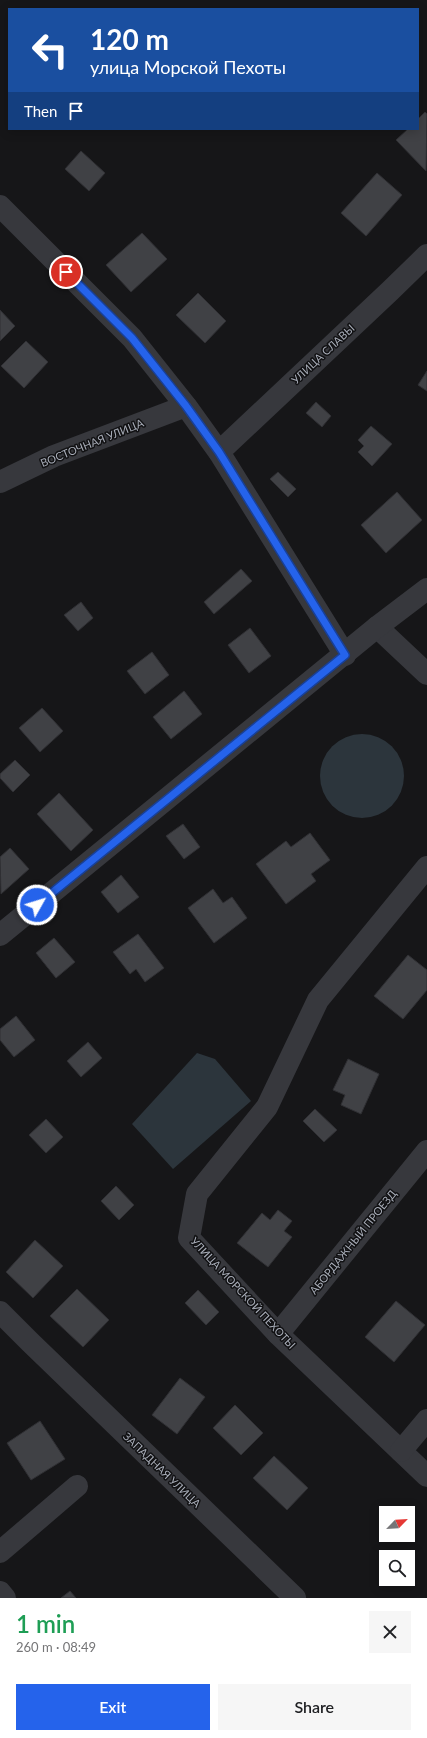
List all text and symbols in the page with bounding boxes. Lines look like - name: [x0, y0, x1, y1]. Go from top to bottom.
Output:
- text: 120 m: [90, 22, 169, 56]
- icon: left: [24, 24, 76, 76]
- text: улица Морской Пехоты: [90, 56, 286, 78]
- icon: arrive: [65, 100, 87, 122]
- text: Then: [24, 102, 57, 120]
- pin: [49, 255, 83, 289]
- icon: arrive: [55, 261, 77, 283]
- street label: УЛИЦА СЛАВЫ: [289, 321, 357, 386]
- street label: ВОСТОЧНАЯ УЛИЦА: [38, 416, 146, 469]
- position arrow: [16, 884, 58, 926]
- street label: АБОРДАЖНЫЙ ПРОЕЗД: [306, 1187, 399, 1297]
- street label: УЛИЦА МОРСКОЙ ПЕХОТЫ: [188, 1234, 298, 1351]
- street label: ЗАПАДНАЯ УЛИЦА: [121, 1429, 204, 1510]
- north arrow: [379, 1506, 415, 1542]
- map controls: [379, 1506, 415, 1586]
- button: search: [379, 1550, 415, 1586]
- text: 1 min: [16, 1609, 75, 1638]
- button: close: [369, 1611, 411, 1653]
- text: 260 m · 08:49: [16, 1639, 96, 1655]
- button: Exit: [16, 1684, 210, 1730]
- button: Share: [218, 1684, 411, 1730]

